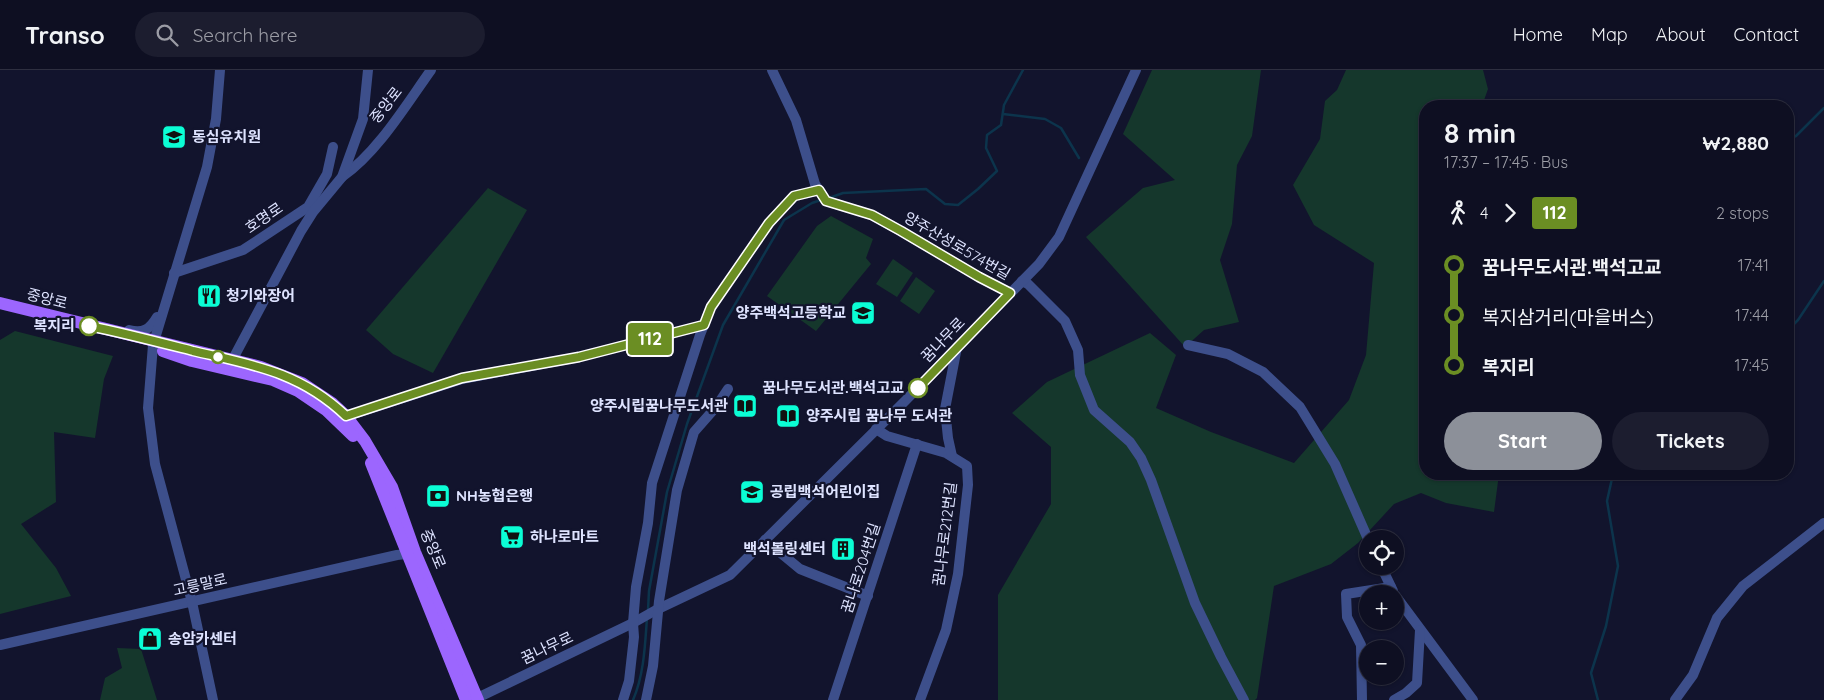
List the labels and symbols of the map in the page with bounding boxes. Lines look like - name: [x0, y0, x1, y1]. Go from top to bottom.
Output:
- street label: 중앙로: [365, 83, 406, 127]
- school or university icon: 동심유치원: [161, 124, 187, 150]
- place label: 동심유치원: [192, 127, 261, 146]
- street label: 호명로: [241, 198, 286, 237]
- street label: 양주산성로574번길: [901, 207, 1014, 284]
- restaurant icon: 청기와장어: [196, 283, 222, 309]
- street label: 중앙로: [25, 284, 70, 313]
- place label: 청기와장어: [226, 286, 295, 305]
- school or university icon: 양주백석고등학교: [850, 300, 876, 326]
- place label: 양주백석고등학교: [736, 303, 846, 322]
- street label: 꿈나무로: [917, 313, 969, 366]
- place label: 복지리: [34, 316, 75, 335]
- marker: 복지리: [79, 316, 99, 336]
- line badge: 112: [621, 323, 679, 355]
- unlabelled marker: [211, 350, 225, 364]
- place label: 꿈나무도서관.백석고교: [762, 378, 904, 397]
- marker: 꿈나무도서관.백석고교: [908, 378, 928, 398]
- library icon: 양주시립꿈나무도서관: [732, 393, 758, 419]
- place label: 양주시립꿈나무도서관: [590, 396, 728, 415]
- library icon: 양주시립 꿈나무 도서관: [775, 403, 801, 429]
- place label: 양주시립 꿈나무 도서관: [806, 406, 953, 425]
- school or university icon: 공립백석어린이집: [739, 479, 765, 505]
- street label: 꿈나무로212번길: [929, 481, 960, 587]
- place label: 공립백석어린이집: [770, 482, 880, 501]
- bank icon: NH농협은행: [425, 483, 451, 509]
- place label: NH농협은행: [456, 486, 533, 505]
- street label: 꿈나로204번길: [837, 520, 884, 616]
- supermarket icon: 하나로마트: [499, 524, 525, 550]
- street label: 중앙로: [417, 526, 450, 572]
- place label: 하나로마트: [530, 527, 599, 546]
- building icon: 백석볼링센터: [830, 536, 856, 562]
- place label: 백석볼링센터: [743, 539, 826, 558]
- street label: 고릉말로: [171, 569, 229, 600]
- shop icon: 송암카센터: [137, 626, 163, 652]
- street label: 꿈나무로: [518, 627, 576, 668]
- place label: 송암카센터: [168, 629, 237, 648]

